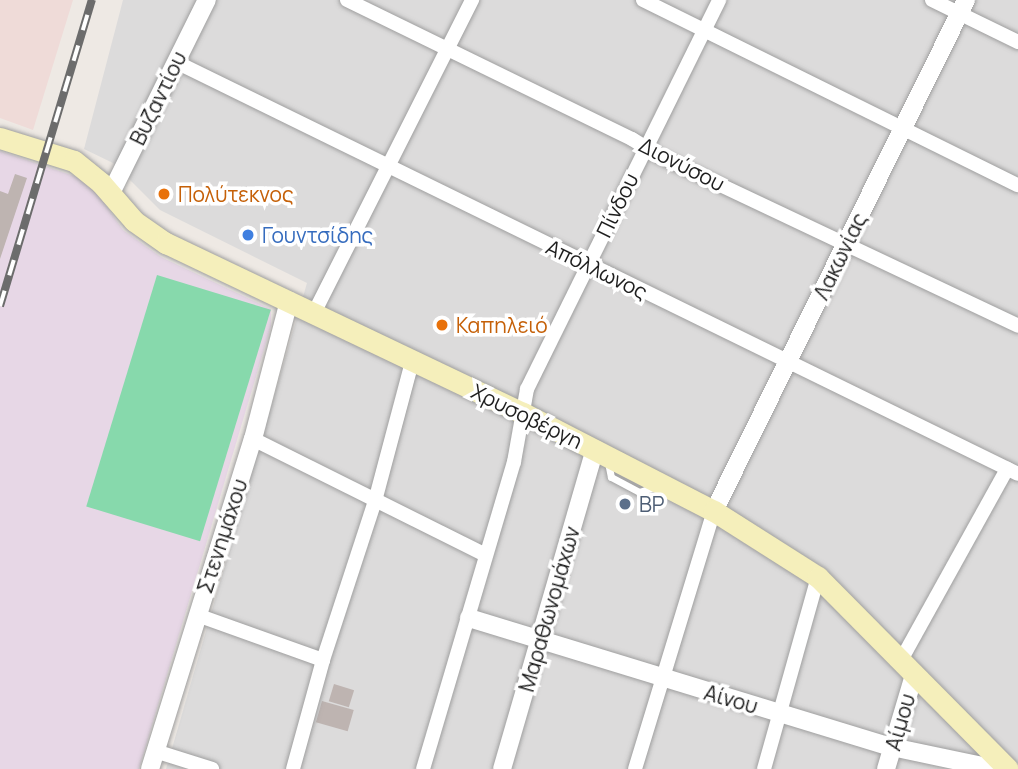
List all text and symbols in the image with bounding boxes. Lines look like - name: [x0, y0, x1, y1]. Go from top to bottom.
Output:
- street label: Βυζαντίου: [125, 47, 191, 149]
- street label: Διονύσου: [635, 132, 729, 196]
- street label: Πίνδου: [591, 169, 643, 241]
- place label: Πολύτεκνος: [178, 181, 294, 207]
- marker: Πολύτεκνος: [156, 186, 172, 202]
- street label: Λακωνίας: [808, 208, 872, 304]
- place label: Γουντσίδης: [262, 222, 373, 248]
- marker: Γουντσίδης: [240, 227, 256, 243]
- street label: Απόλλωνος: [542, 234, 652, 304]
- place label: Καπηλειό: [456, 312, 548, 338]
- marker: Καπηλειό: [434, 317, 450, 333]
- street label: Χρυσοβέργη: [467, 378, 587, 454]
- street label: Στενημάχου: [192, 476, 252, 596]
- place label: BP: [639, 491, 665, 517]
- marker: BP: [617, 496, 633, 512]
- street label: Μαραθωνομάχων: [513, 523, 585, 695]
- street label: Αίνου: [701, 679, 761, 719]
- street label: Αίμου: [880, 691, 920, 753]

